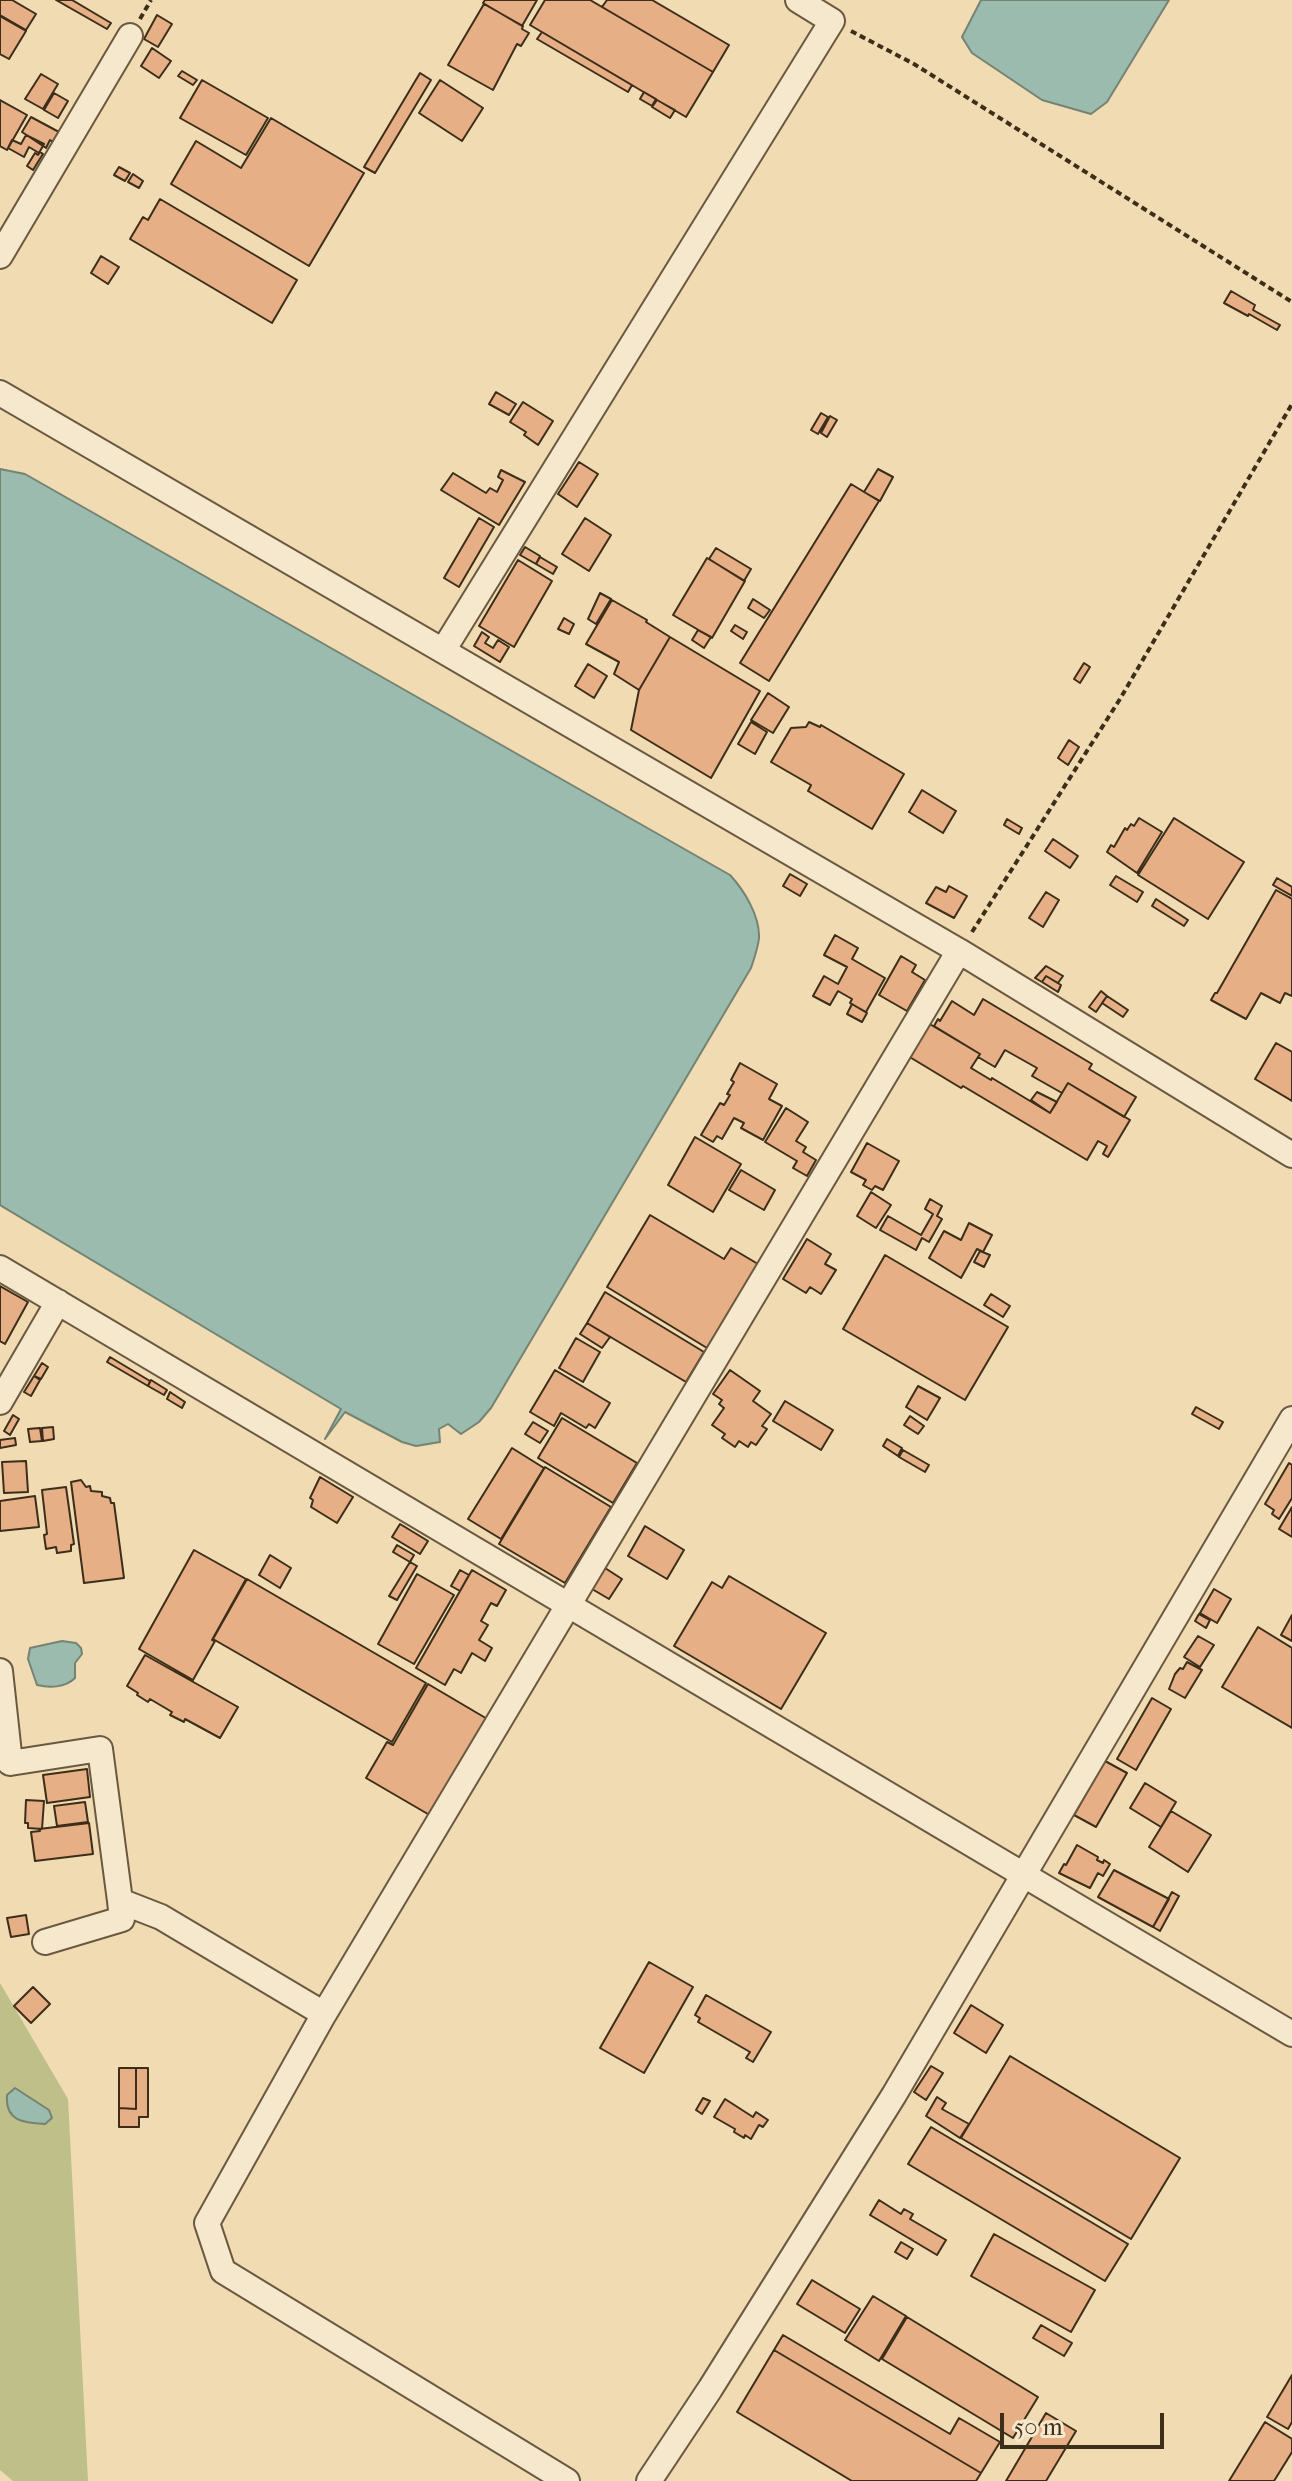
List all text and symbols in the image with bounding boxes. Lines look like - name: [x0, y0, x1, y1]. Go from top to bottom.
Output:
- scale bar: [1004, 2397, 1168, 2447]
- text: 50 m: [1014, 2413, 1063, 2441]

